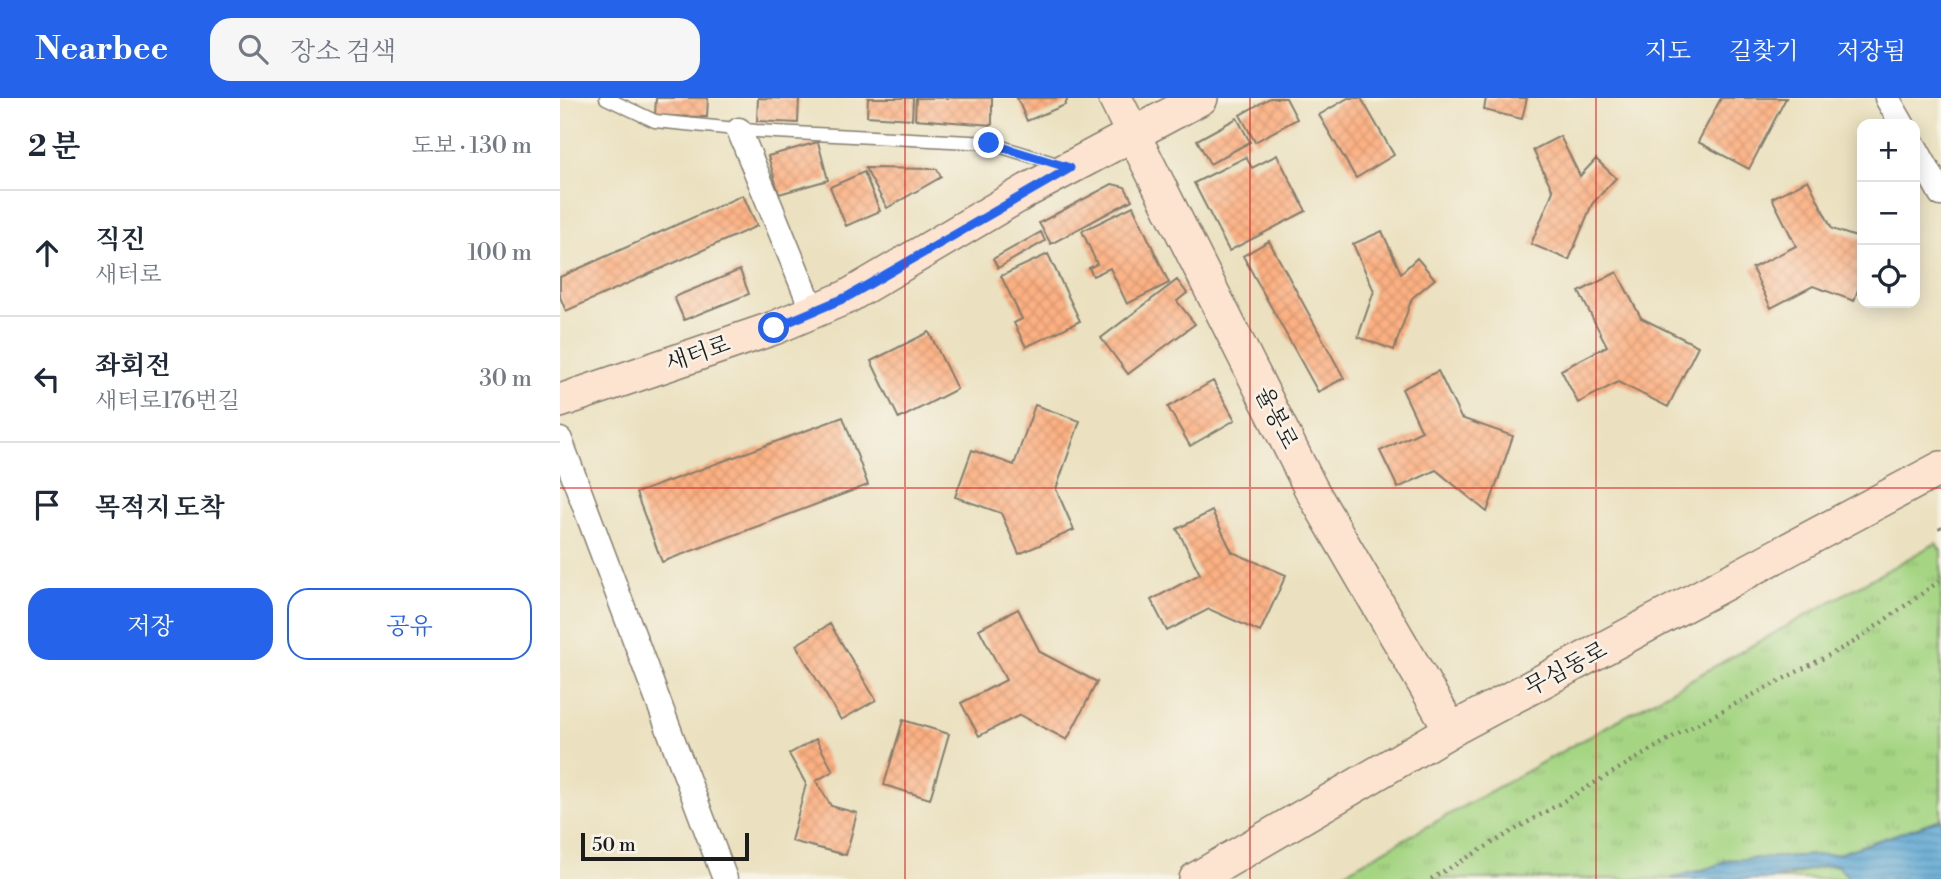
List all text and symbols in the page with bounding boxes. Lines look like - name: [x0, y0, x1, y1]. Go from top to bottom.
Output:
- search box: [210, 18, 700, 81]
- text: Nearbee: [35, 29, 168, 70]
- icon: search: [234, 30, 272, 68]
- text: 장소 검색: [290, 36, 396, 68]
- text: 지도: [1645, 37, 1691, 67]
- text: 길찾기: [1729, 37, 1798, 67]
- text: 저장됨: [1836, 37, 1906, 67]
- map controls: [1857, 119, 1920, 308]
- button: +: [1857, 119, 1920, 182]
- route end: [973, 127, 1004, 158]
- text: 2 분: [28, 128, 81, 166]
- text: 도보 · 130 m: [412, 132, 532, 160]
- button: −: [1857, 182, 1920, 245]
- text: 직진: [95, 224, 145, 256]
- icon: ahead: [28, 234, 66, 272]
- text: 100 m: [467, 239, 532, 267]
- button: locate: [1857, 245, 1920, 308]
- text: 새터로: [95, 261, 162, 289]
- route start: [758, 312, 789, 343]
- street label: 새터로: [662, 330, 734, 378]
- text: 좌회전: [95, 350, 170, 382]
- icon: left: [28, 360, 66, 398]
- text: 30 m: [479, 365, 532, 393]
- street label: 율봉로: [1248, 382, 1304, 454]
- text: 새터로176번길: [95, 387, 240, 415]
- icon: arrive: [28, 486, 66, 524]
- text: 목적지 도착: [95, 492, 225, 524]
- button: 저장: [28, 588, 273, 660]
- button: 공유: [287, 588, 532, 660]
- street label: 무심동로: [1520, 636, 1612, 702]
- scale bar: [581, 830, 749, 862]
- text: 50 m: [592, 833, 636, 857]

